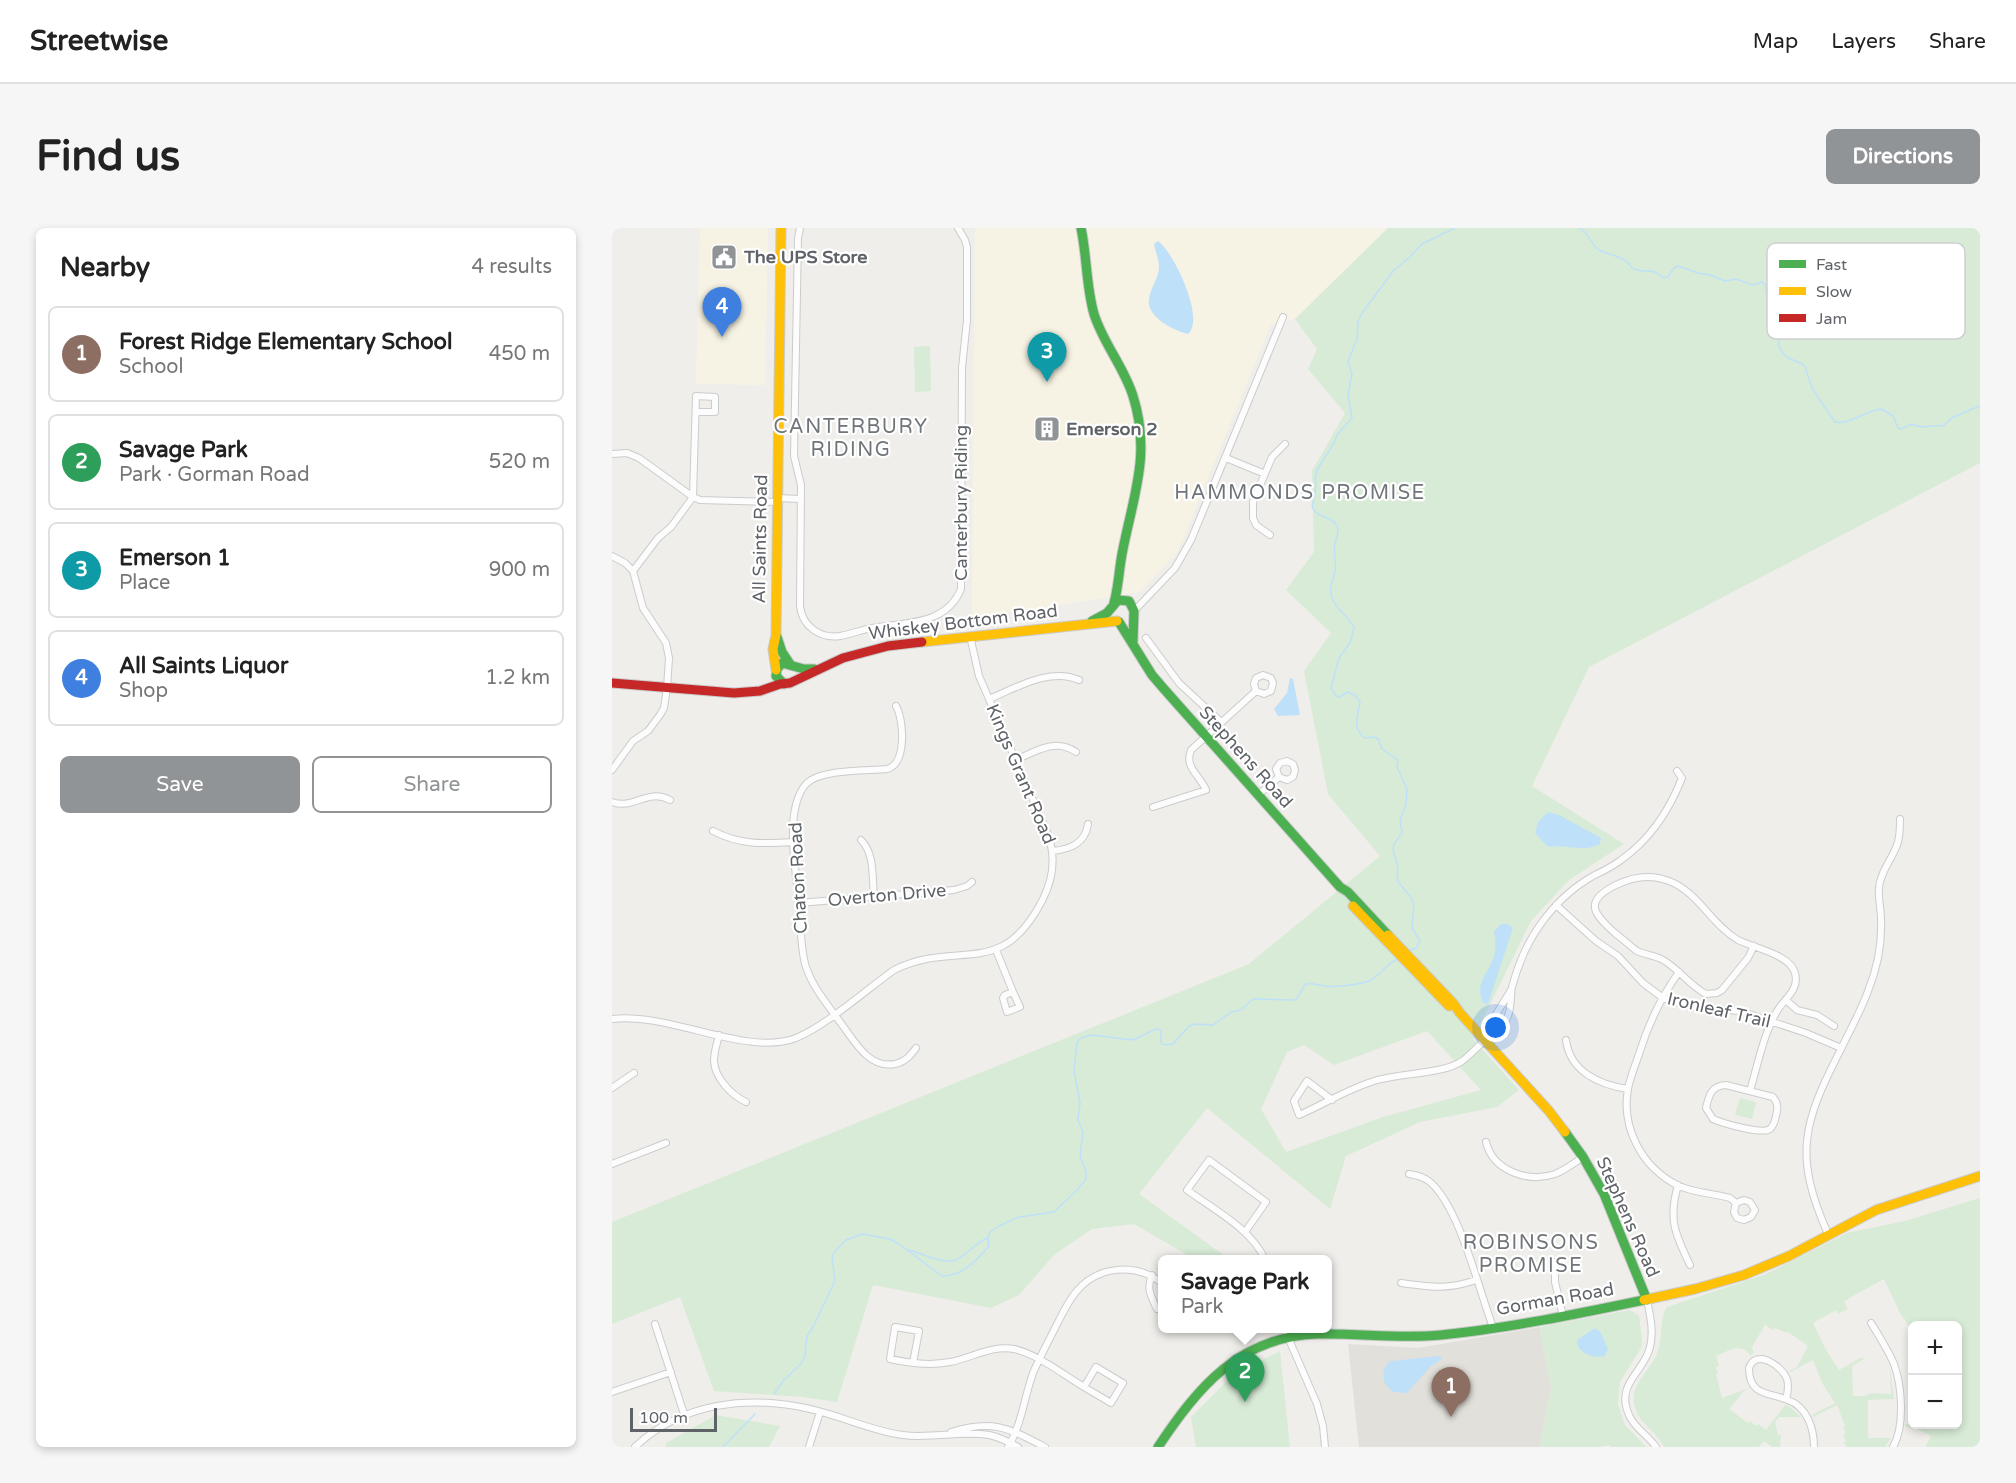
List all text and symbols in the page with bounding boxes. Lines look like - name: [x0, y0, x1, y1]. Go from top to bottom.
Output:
- text: Streetwise: [30, 24, 168, 58]
- text: Map: [1753, 29, 1798, 54]
- text: Layers: [1831, 29, 1896, 54]
- text: Share: [1929, 29, 1986, 54]
- button: Directions: [1826, 129, 1980, 184]
- text: Find us: [36, 131, 180, 182]
- public building icon: The UPS Store: [709, 242, 739, 272]
- legend: [1767, 243, 1965, 339]
- place label: The UPS Store: [743, 246, 867, 268]
- text: Nearby: [60, 252, 150, 283]
- text: 4 results: [472, 255, 552, 279]
- text: Fast: [1816, 255, 1847, 275]
- text: Slow: [1816, 282, 1852, 302]
- pin: 4: [702, 288, 742, 337]
- text: Jam: [1816, 309, 1847, 329]
- text: Forest Ridge Elementary School: [119, 329, 452, 355]
- pin: 3: [1028, 332, 1066, 382]
- text: 1: [75, 342, 88, 366]
- text: 450 m: [489, 342, 550, 366]
- text: School: [119, 355, 183, 379]
- building icon: Emerson 2: [1032, 414, 1062, 444]
- district label: CANTERBURY RIDING: [773, 415, 929, 462]
- place label: Emerson 2: [1066, 418, 1158, 440]
- street label: Canterbury Riding: [950, 425, 972, 581]
- text: Savage Park: [119, 437, 248, 463]
- text: 2: [75, 450, 88, 474]
- text: 520 m: [489, 450, 550, 474]
- text: Park · Gorman Road: [119, 463, 310, 487]
- street label: All Saints Road: [748, 474, 772, 604]
- district label: HAMMONDS PROMISE: [1174, 481, 1426, 505]
- text: Emerson 1: [119, 545, 231, 571]
- text: 3: [75, 558, 88, 582]
- text: 900 m: [489, 558, 550, 582]
- text: Place: [119, 571, 170, 595]
- street label: Whiskey Bottom Road: [867, 599, 1059, 645]
- text: All Saints Liquor: [119, 653, 288, 679]
- text: 4: [75, 666, 88, 690]
- text: 1.2 km: [485, 666, 550, 690]
- text: Shop: [119, 679, 168, 703]
- street label: Kings Grant Road: [981, 700, 1061, 848]
- street label: Stephens Road: [1194, 701, 1298, 813]
- button: Save: [60, 756, 300, 813]
- button: Share: [312, 756, 552, 813]
- street label: Chaton Road: [784, 822, 812, 934]
- street label: Overton Drive: [827, 879, 947, 911]
- street label: Ironleaf Trail: [1665, 987, 1773, 1033]
- your location: [1481, 1013, 1510, 1042]
- street label: Stephens Road: [1592, 1153, 1664, 1281]
- district label: ROBINSONS PROMISE: [1463, 1231, 1599, 1278]
- popup: [1158, 1255, 1332, 1333]
- text: Savage Park: [1181, 1269, 1309, 1295]
- street label: Gorman Road: [1495, 1278, 1615, 1320]
- text: Park: [1181, 1295, 1223, 1319]
- map controls: [1908, 1321, 1962, 1429]
- button: +: [1908, 1321, 1962, 1375]
- pin: 2: [1226, 1352, 1264, 1402]
- pin: 1: [1432, 1368, 1470, 1417]
- button: −: [1908, 1375, 1962, 1429]
- scale bar: [630, 1405, 717, 1432]
- text: 100 m: [639, 1408, 688, 1428]

